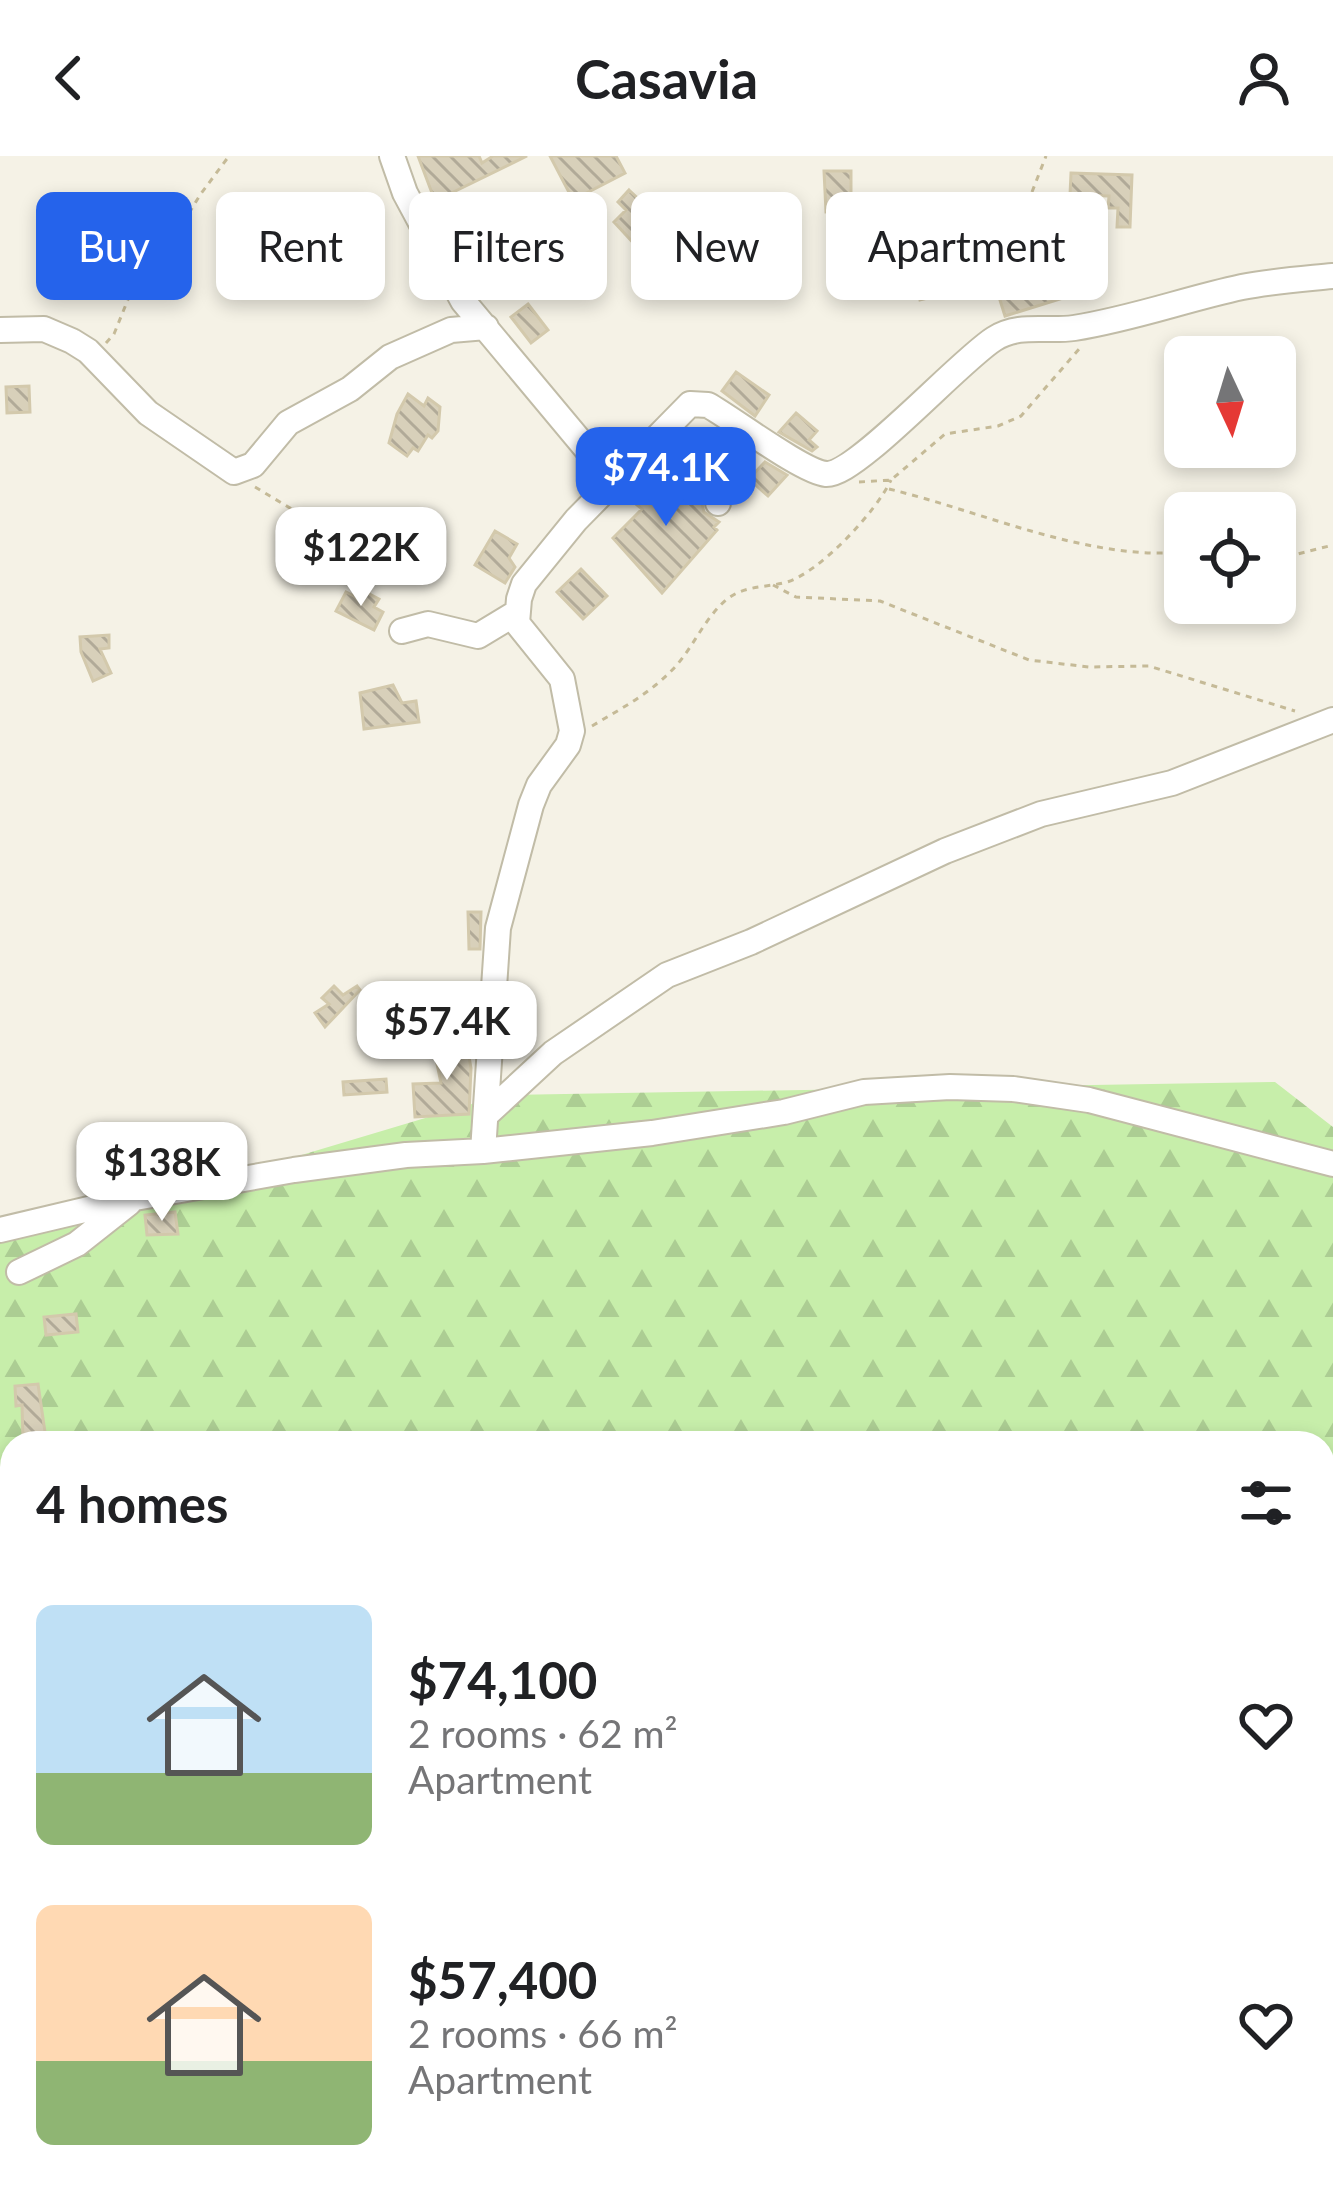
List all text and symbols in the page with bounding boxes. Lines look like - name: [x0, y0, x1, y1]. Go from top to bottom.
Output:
- icon: back: [36, 45, 102, 111]
- icon: person: [1231, 45, 1297, 111]
- text: Casavia: [575, 46, 758, 111]
- chip: Buy: [36, 192, 192, 300]
- chip: Rent: [216, 192, 385, 300]
- chip: Filters: [409, 192, 607, 300]
- chip: New: [631, 192, 802, 300]
- chip: Apartment: [826, 192, 1108, 300]
- north arrow: [1164, 336, 1296, 468]
- map controls: [1164, 336, 1296, 624]
- pin: $74.1K: [568, 427, 764, 529]
- text: $74.1K: [603, 443, 729, 489]
- button: locate: [1164, 492, 1296, 624]
- pin: $122K: [277, 507, 445, 609]
- text: $122K: [302, 523, 420, 569]
- pin: $57.4K: [349, 981, 545, 1083]
- text: $57.4K: [384, 997, 510, 1043]
- pin: $138K: [78, 1122, 246, 1224]
- text: $138K: [103, 1138, 221, 1184]
- icon: filters: [1233, 1470, 1299, 1536]
- text: 4 homes: [36, 1473, 228, 1534]
- text: $74,100: [408, 1649, 597, 1710]
- icon: home: [132, 1653, 276, 1797]
- icon: heart: [1233, 1692, 1299, 1758]
- text: 2 rooms · 62 m²: [408, 1710, 678, 1756]
- text: Apartment: [408, 1756, 592, 1802]
- text: $57,400: [408, 1949, 597, 2010]
- icon: home: [132, 1953, 276, 2097]
- icon: heart: [1233, 1992, 1299, 2058]
- text: 2 rooms · 66 m²: [408, 2010, 678, 2056]
- text: Apartment: [408, 2056, 592, 2102]

